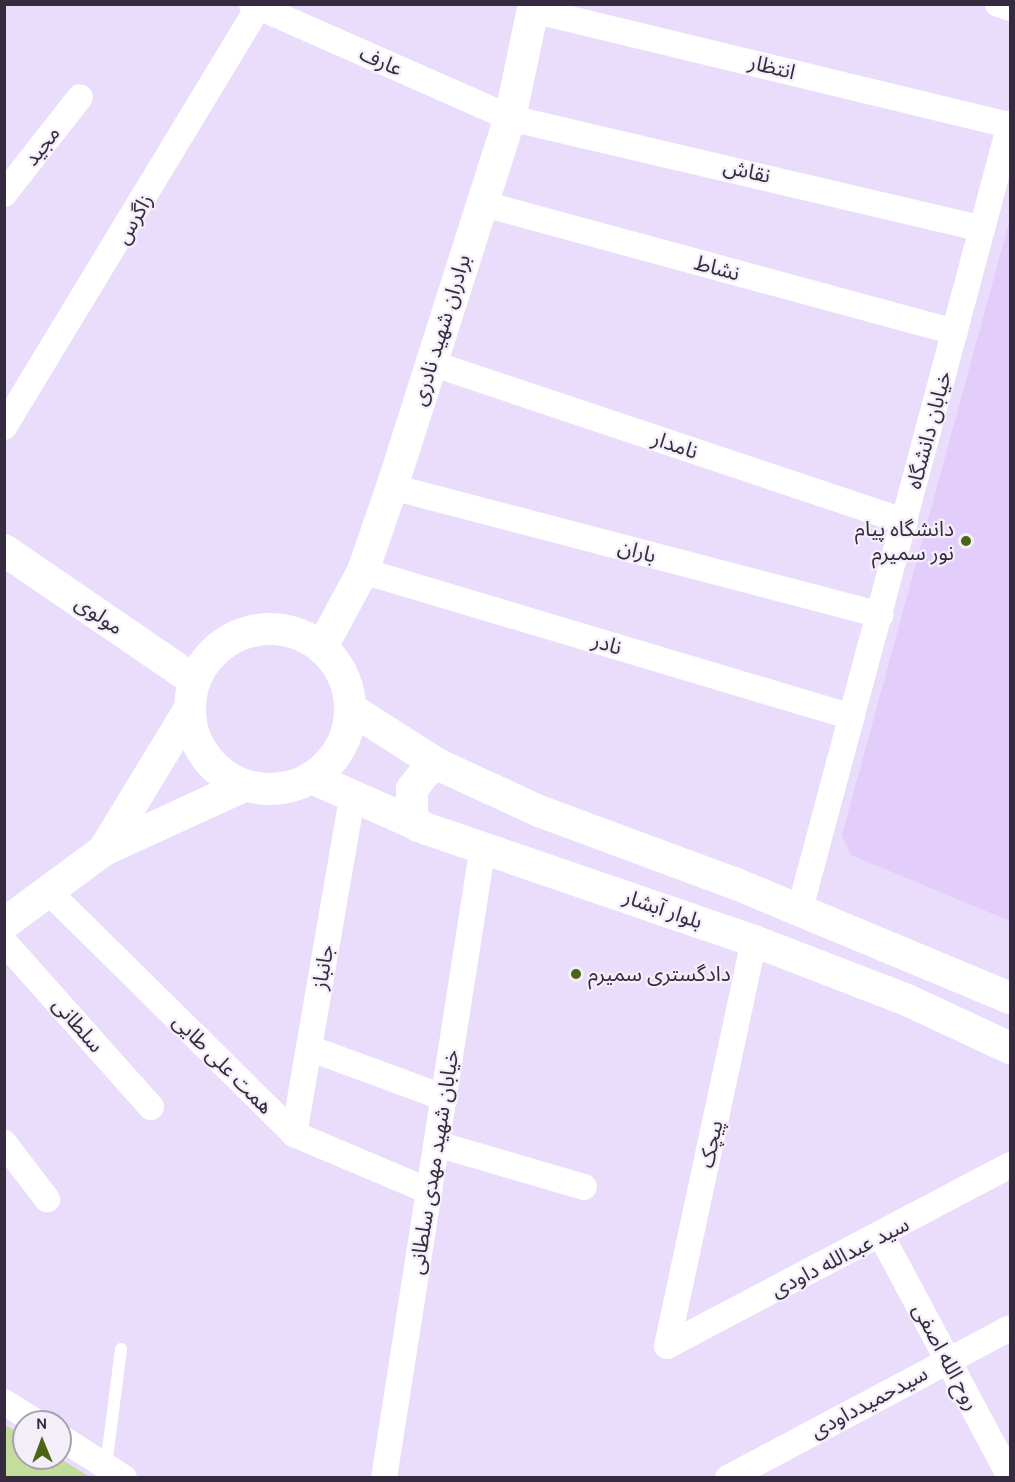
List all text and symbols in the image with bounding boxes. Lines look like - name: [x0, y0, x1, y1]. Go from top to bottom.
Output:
- street label: عارف: [356, 40, 406, 82]
- street label: انتظار: [746, 49, 798, 85]
- street label: مجید: [19, 121, 65, 171]
- street label: نقاش: [721, 153, 773, 189]
- street label: زاگرس: [110, 189, 158, 249]
- street label: نشاط: [691, 250, 743, 286]
- street label: برادران شهید نادری: [406, 251, 476, 409]
- street label: خیابان دانشگاه: [901, 368, 957, 492]
- street label: نامدار: [649, 425, 701, 465]
- place label: دانشگاه پیام نور سمیرم: [855, 516, 954, 566]
- street label: باران: [615, 534, 659, 568]
- marker: دانشگاه پیام نور سمیرم: [959, 534, 973, 548]
- street label: مولوی: [70, 590, 128, 640]
- street label: نادر: [589, 628, 625, 660]
- street label: بلوار آبشار: [620, 884, 706, 934]
- street label: جانباز: [307, 943, 339, 991]
- place label: دادگستری سمیرم: [588, 961, 731, 987]
- marker: دادگستری سمیرم: [569, 967, 583, 981]
- street label: سلطانی: [47, 992, 109, 1058]
- street label: همت علی طایی: [168, 1009, 278, 1119]
- street label: خیابان شهید مهدی سلطانی: [404, 1048, 464, 1276]
- street label: پیچک: [694, 1118, 728, 1170]
- street label: سید عبدالله داودی: [767, 1211, 913, 1303]
- street label: روح الله اصفی: [907, 1299, 985, 1415]
- street label: سیدحمیدداودی: [806, 1361, 932, 1443]
- north arrow: [12, 1410, 72, 1470]
- text: N: [36, 1414, 48, 1433]

